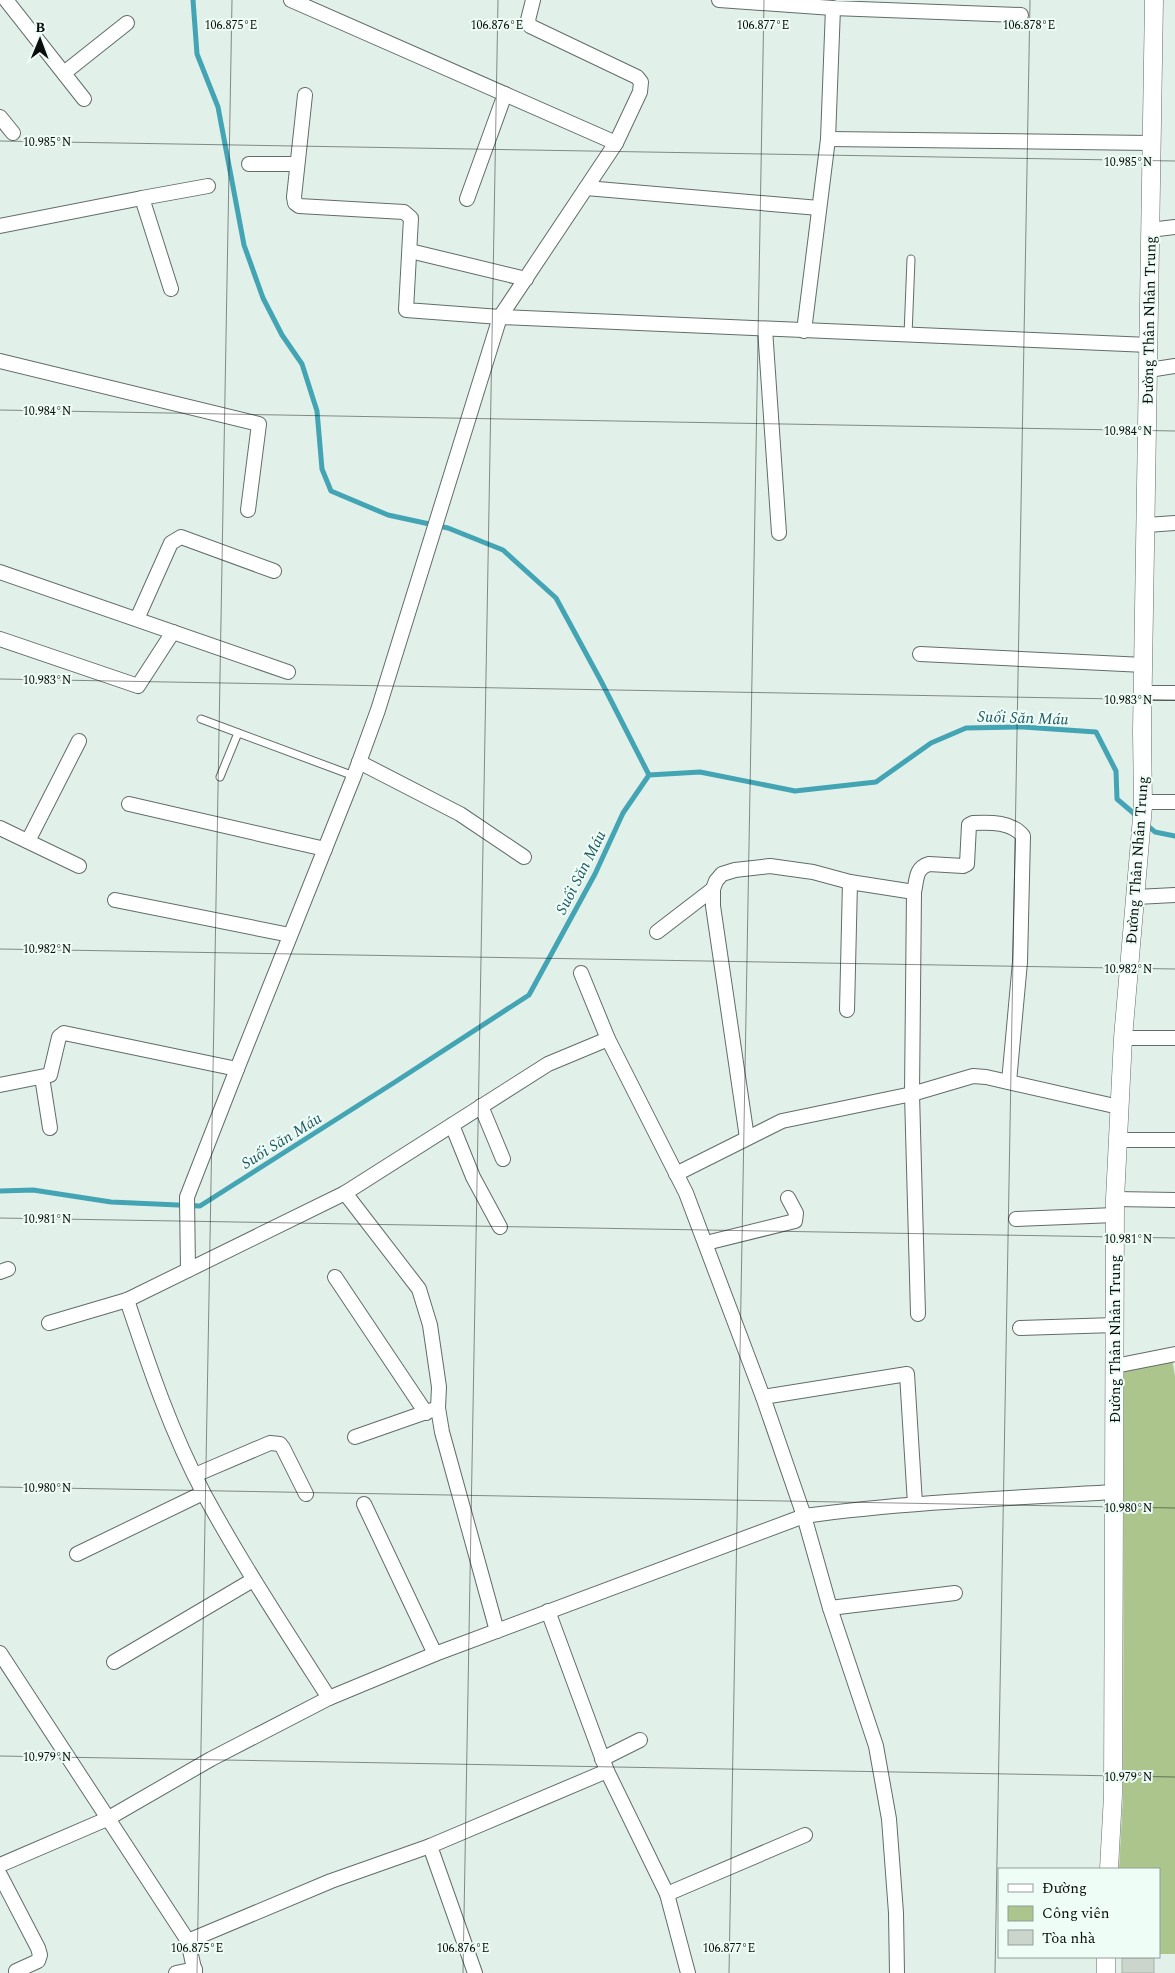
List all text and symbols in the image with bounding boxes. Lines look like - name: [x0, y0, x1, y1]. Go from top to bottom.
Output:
- north arrow: [15, 15, 65, 65]
- text: 106.875°E: [205, 16, 257, 35]
- text: 106.876°E: [471, 16, 523, 35]
- text: 106.877°E: [737, 16, 789, 35]
- text: 106.878°E: [1003, 16, 1055, 35]
- text: B: [35, 17, 45, 38]
- text: 10.985°N: [23, 133, 71, 152]
- text: 10.985°N: [1104, 153, 1152, 172]
- street label: Đường Thân Nhân Trung: [1137, 235, 1162, 405]
- text: 10.984°N: [23, 402, 71, 421]
- text: 10.984°N: [1104, 422, 1152, 441]
- text: 10.983°N: [23, 671, 71, 690]
- text: 10.983°N: [1104, 691, 1152, 710]
- water label: Suối Săn Máu: [977, 704, 1070, 732]
- street label: Đường Thân Nhân Trung: [1120, 775, 1155, 945]
- water label: Suối Săn Máu: [549, 826, 613, 919]
- text: 10.982°N: [23, 940, 71, 959]
- text: 10.982°N: [1104, 960, 1152, 979]
- water label: Suối Săn Máu: [236, 1106, 327, 1175]
- text: 10.981°N: [23, 1210, 71, 1229]
- text: 10.981°N: [1104, 1230, 1152, 1249]
- street label: Đường Thân Nhân Trung: [1104, 1255, 1127, 1423]
- text: 10.980°N: [23, 1479, 71, 1498]
- text: 10.980°N: [1104, 1499, 1152, 1518]
- text: 10.979°N: [23, 1748, 71, 1767]
- text: 10.979°N: [1104, 1768, 1152, 1787]
- legend: [998, 1868, 1160, 1958]
- text: Đường: [1042, 1877, 1087, 1900]
- text: Công viên: [1042, 1902, 1110, 1925]
- text: Tòa nhà: [1042, 1927, 1096, 1950]
- text: 106.875°E: [171, 1939, 223, 1958]
- text: 106.876°E: [437, 1939, 489, 1958]
- text: 106.877°E: [703, 1939, 755, 1958]

